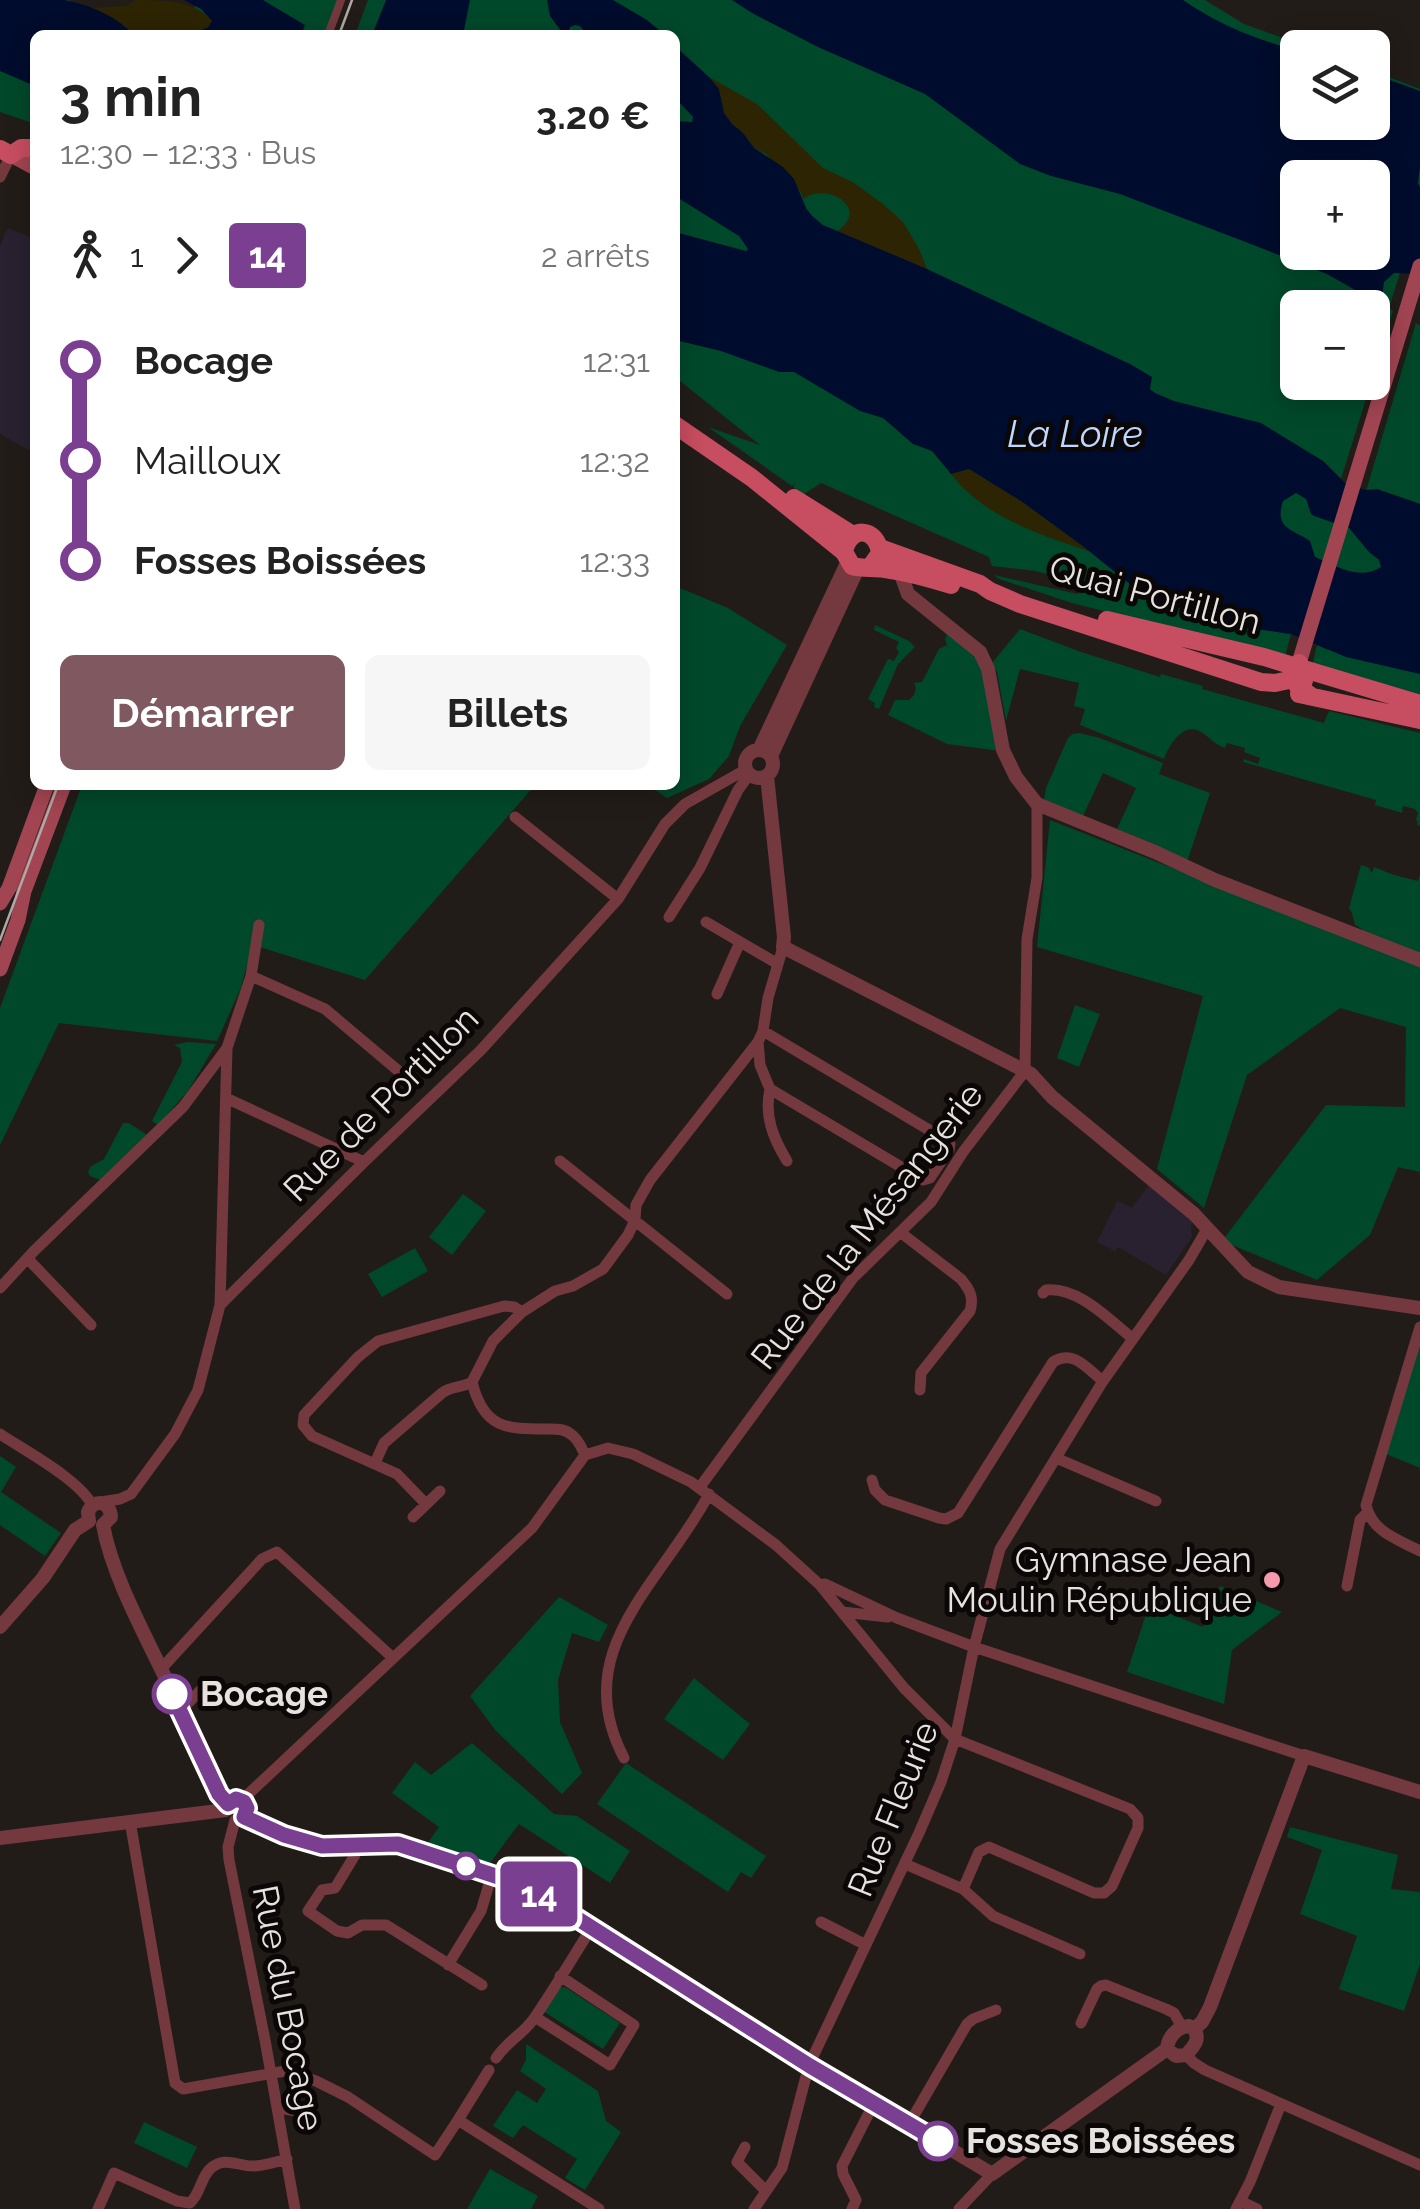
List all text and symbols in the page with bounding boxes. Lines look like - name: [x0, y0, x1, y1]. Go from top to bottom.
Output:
- map controls: [1280, 30, 1390, 400]
- button: layers: [1280, 30, 1390, 140]
- text: 3 min: [60, 64, 202, 129]
- text: 3.20 €: [536, 93, 650, 138]
- text: 12:30 – 12:33 · Bus: [60, 134, 316, 171]
- button: +: [1280, 160, 1390, 270]
- icon: walk: [60, 228, 115, 283]
- icon: forward: [159, 228, 214, 283]
- text: 14: [249, 235, 286, 276]
- text: 1: [130, 237, 144, 274]
- text: 2 arrêts: [541, 237, 650, 274]
- button: −: [1280, 290, 1390, 400]
- text: Bocage: [134, 338, 273, 383]
- text: 12:31: [583, 342, 650, 379]
- water label: La Loire: [1007, 411, 1143, 456]
- text: Mailloux: [134, 438, 281, 483]
- text: 12:32: [580, 442, 650, 479]
- text: Fosses Boissées: [134, 538, 426, 583]
- text: 12:33: [579, 542, 650, 579]
- street label: Quai Portillon: [1045, 547, 1265, 642]
- button: Démarrer: [60, 655, 345, 770]
- button: Billets: [365, 655, 650, 770]
- street label: Rue de Portillon: [275, 998, 486, 1209]
- street label: Rue de la Mésangerie: [742, 1075, 991, 1377]
- place label: Gymnase Jean Moulin République: [947, 1539, 1252, 1620]
- marker: Gymnase Jean Moulin République: [1261, 1569, 1283, 1591]
- place label: Bocage: [200, 1673, 328, 1714]
- marker: Bocage: [153, 1675, 191, 1713]
- street label: Rue Fleurie: [839, 1715, 946, 1902]
- unlabelled marker: [453, 1853, 479, 1879]
- line badge: 14: [494, 1862, 584, 1926]
- text: 14: [520, 1874, 558, 1915]
- street label: Rue du Bocage: [245, 1882, 332, 2134]
- place label: Fosses Boissées: [966, 2120, 1235, 2161]
- marker: Fosses Boissées: [919, 2122, 957, 2160]

